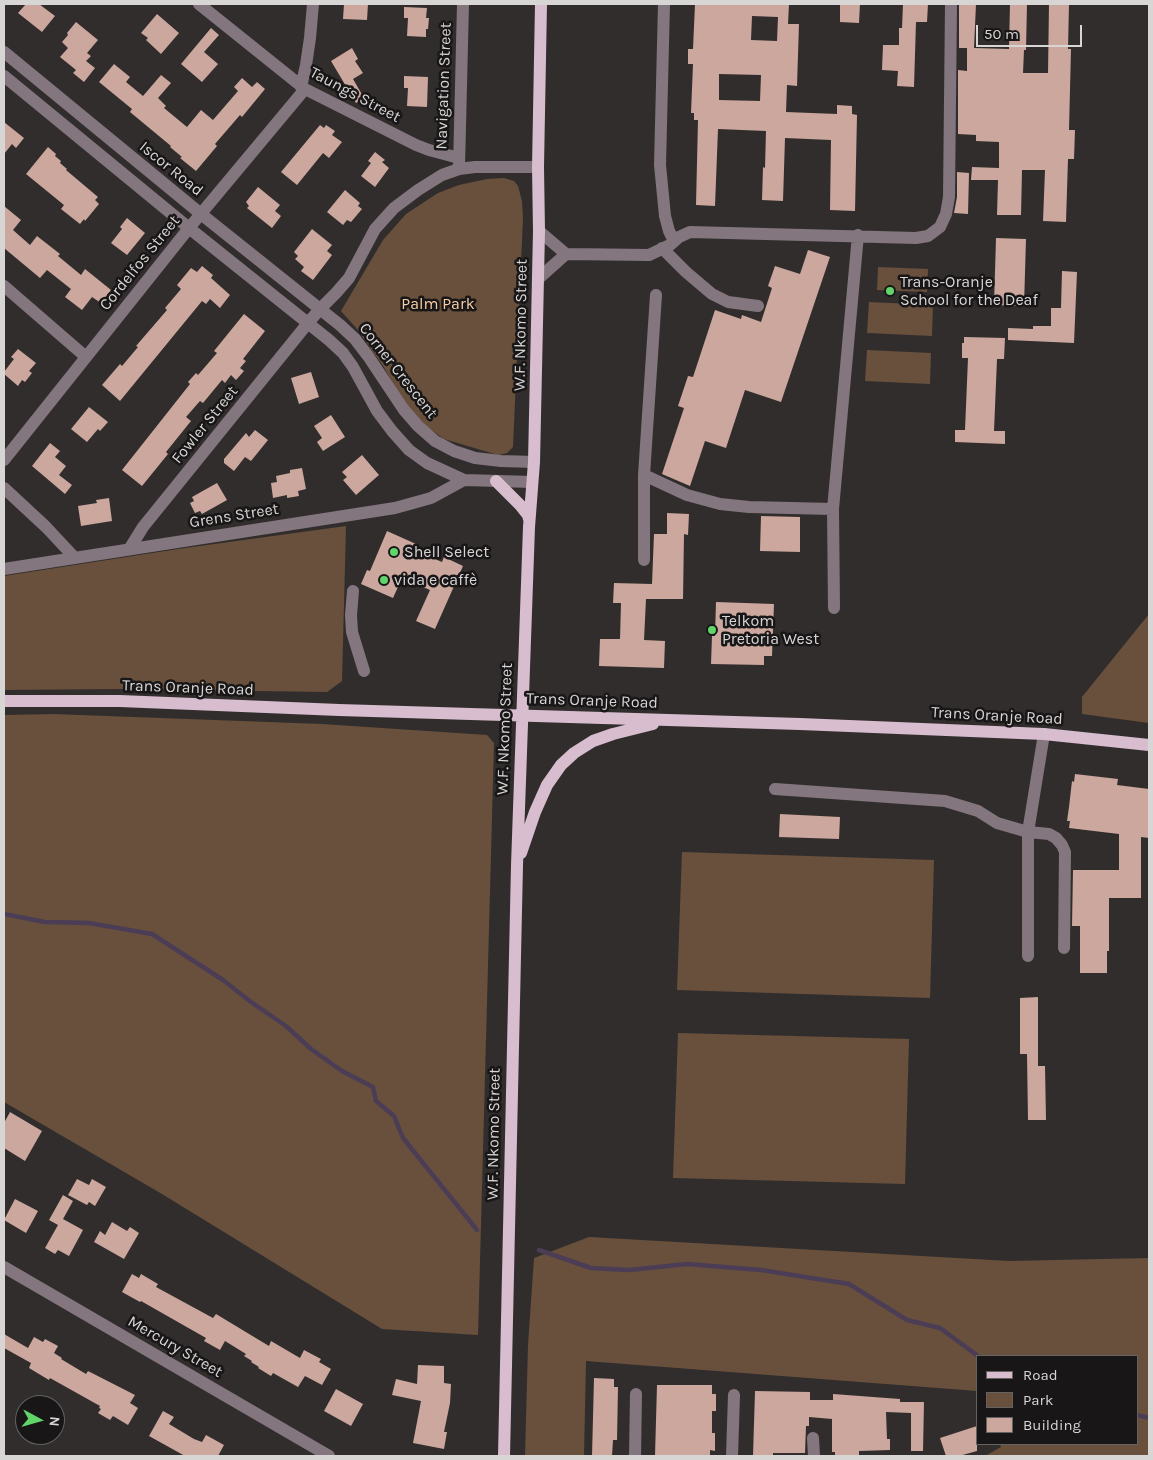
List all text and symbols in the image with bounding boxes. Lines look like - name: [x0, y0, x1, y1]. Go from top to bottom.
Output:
- scale bar: [978, 15, 1084, 47]
- street label: Navigation Street: [432, 22, 456, 150]
- text: 50 m: [984, 25, 1019, 43]
- street label: Taungs Street: [306, 63, 404, 127]
- street label: Iscor Road: [135, 138, 207, 200]
- street label: Cordelfos Street: [96, 212, 184, 314]
- street label: W.F. Nkomo Street: [510, 259, 532, 391]
- place label: Trans-Oranje School for the Deaf: [900, 272, 1038, 310]
- marker: Trans-Oranje School for the Deaf: [884, 285, 896, 297]
- park label: Palm Park: [401, 294, 475, 314]
- street label: Corner Crescent: [355, 319, 441, 423]
- street label: Fowler Street: [168, 382, 242, 468]
- street label: Grens Street: [188, 499, 280, 533]
- place label: Shell Select: [404, 542, 489, 562]
- marker: Shell Select: [388, 546, 400, 558]
- place label: vida e caffè: [394, 570, 477, 590]
- marker: vida e caffè: [378, 574, 390, 586]
- place label: Telkom Pretoria West: [722, 611, 819, 649]
- marker: Telkom Pretoria West: [706, 624, 718, 636]
- street label: W.F. Nkomo Street: [493, 663, 517, 795]
- street label: Trans Oranje Road: [122, 676, 254, 700]
- street label: Trans Oranje Road: [526, 689, 658, 713]
- street label: Trans Oranje Road: [931, 703, 1063, 729]
- street label: W.F. Nkomo Street: [483, 1068, 505, 1200]
- street label: Mercury Street: [124, 1312, 226, 1382]
- legend: [976, 1355, 1138, 1445]
- text: Road: [1023, 1366, 1058, 1384]
- text: Park: [1023, 1391, 1053, 1409]
- north arrow: [15, 1395, 65, 1445]
- text: N: [45, 1416, 63, 1427]
- text: Building: [1023, 1416, 1081, 1434]

